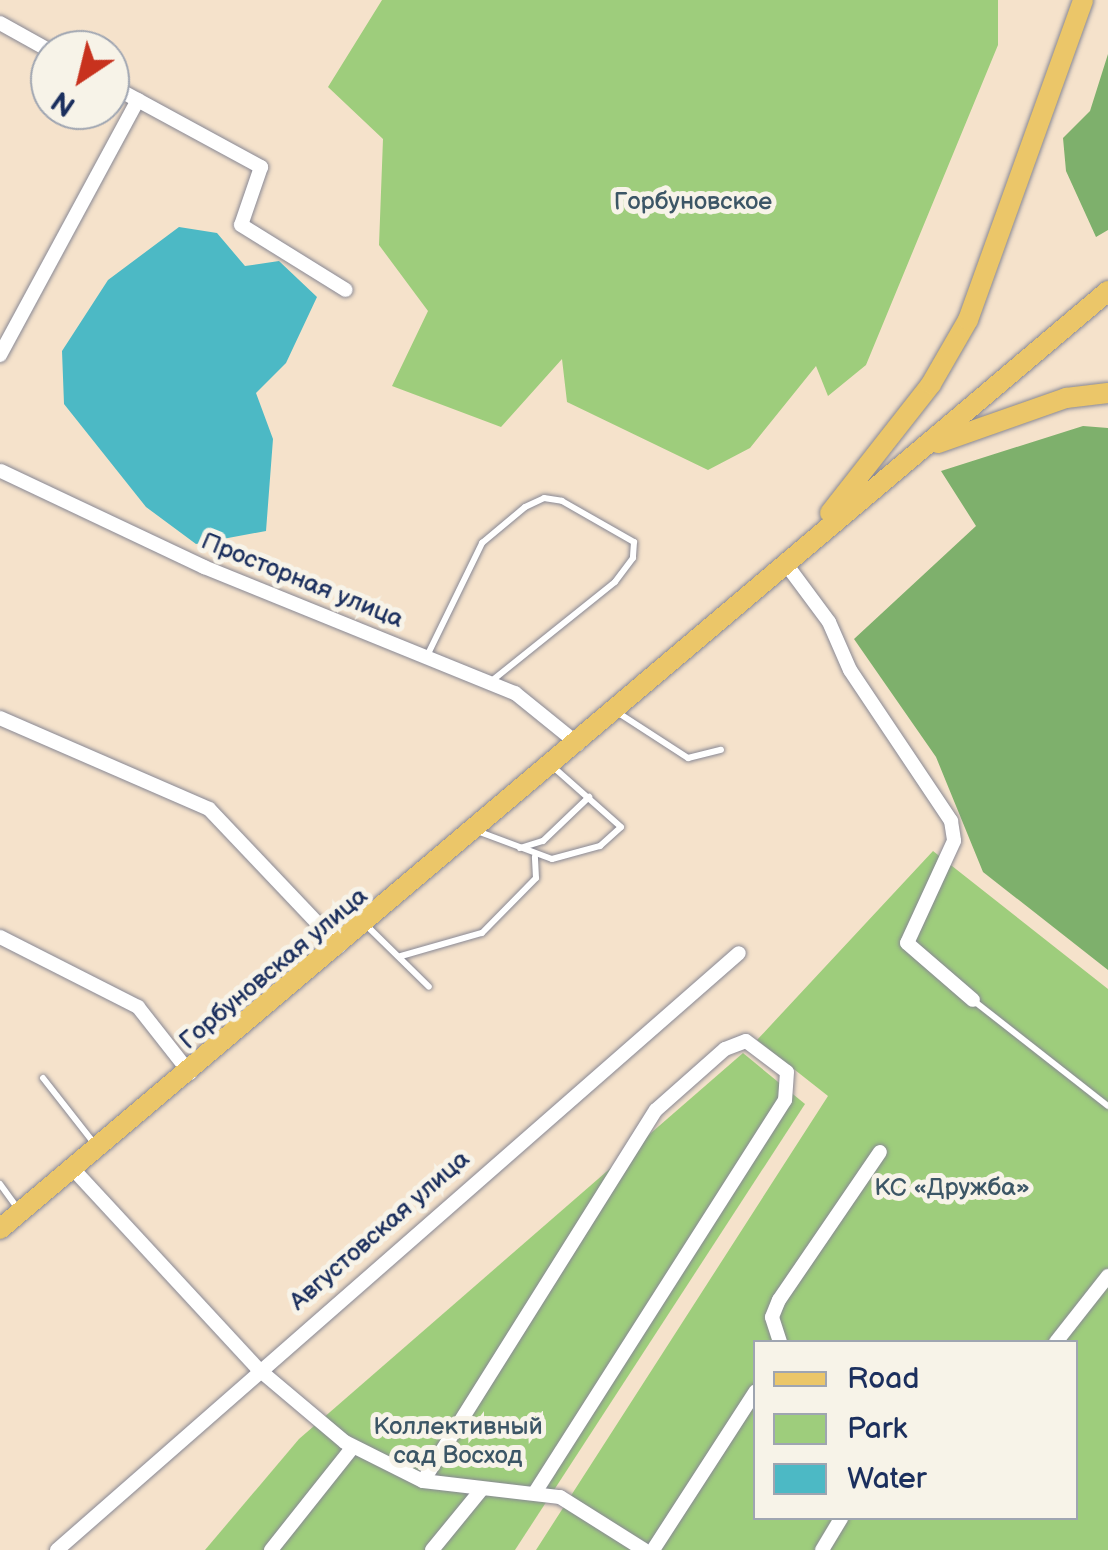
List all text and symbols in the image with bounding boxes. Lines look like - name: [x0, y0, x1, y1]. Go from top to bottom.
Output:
- north arrow: [30, 30, 130, 130]
- text: N: [46, 84, 82, 123]
- park label: Горбуновское: [614, 187, 772, 217]
- street label: Просторная улица: [197, 527, 407, 635]
- street label: Горбуновская улица: [174, 882, 374, 1056]
- street label: Августовская улица: [284, 1145, 476, 1317]
- park label: КС «Дружба»: [874, 1173, 1030, 1203]
- legend: [753, 1340, 1078, 1520]
- text: Road: [847, 1361, 920, 1397]
- text: Park: [847, 1411, 907, 1447]
- park label: Коллективный сад Восход: [373, 1413, 543, 1472]
- text: Water: [847, 1461, 927, 1497]

